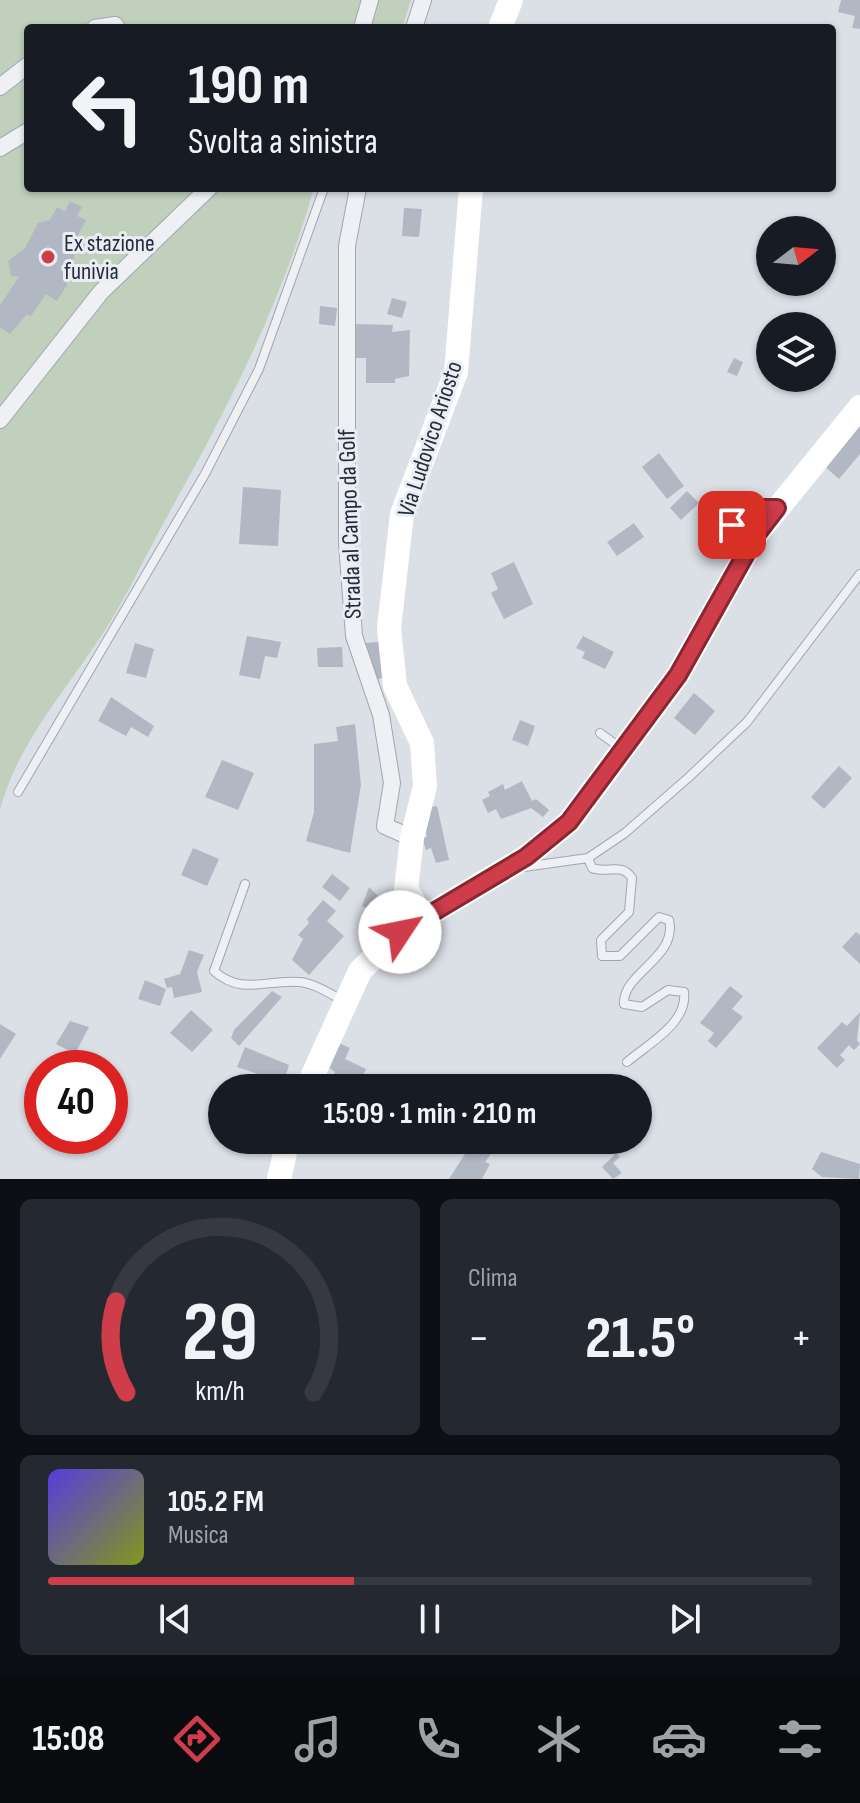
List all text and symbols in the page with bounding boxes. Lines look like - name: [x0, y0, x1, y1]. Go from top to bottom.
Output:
- text: 190 m: [188, 53, 309, 120]
- icon: left: [56, 56, 160, 160]
- text: Svolta a sinistra: [188, 121, 378, 164]
- north arrow: [756, 216, 836, 296]
- map controls: [756, 216, 836, 392]
- place label: Ex stazione funivia: [64, 229, 155, 286]
- marker: Ex stazione funivia: [39, 248, 57, 266]
- button: layers: [756, 312, 836, 392]
- street label: Via Ludovico Ariosto: [391, 358, 469, 520]
- street label: Strada al Campo da Golf: [332, 428, 368, 619]
- pin: [698, 491, 766, 559]
- icon: arrive: [710, 503, 754, 547]
- position arrow: [358, 890, 442, 974]
- speed limit sign: 40: [24, 1050, 128, 1154]
- text: 15:09 · 1 min · 210 m: [324, 1096, 536, 1132]
- text: Clima: [468, 1263, 518, 1294]
- text: 29: [182, 1284, 258, 1384]
- text: 21.5°: [585, 1303, 695, 1375]
- text: −: [468, 1312, 490, 1365]
- text: +: [790, 1312, 812, 1365]
- text: km/h: [195, 1374, 245, 1409]
- text: 105.2 FM: [168, 1484, 264, 1520]
- text: Musica: [168, 1520, 229, 1551]
- icon: previous: [153, 1597, 197, 1641]
- icon: pause: [408, 1597, 452, 1641]
- icon: next: [663, 1597, 707, 1641]
- icon: directions: [169, 1711, 225, 1767]
- icon: music: [290, 1711, 346, 1767]
- icon: phone: [410, 1711, 466, 1767]
- icon: climate: [531, 1711, 587, 1767]
- icon: car: [651, 1711, 707, 1767]
- icon: filters: [772, 1711, 828, 1767]
- text: 15:08: [32, 1718, 104, 1761]

